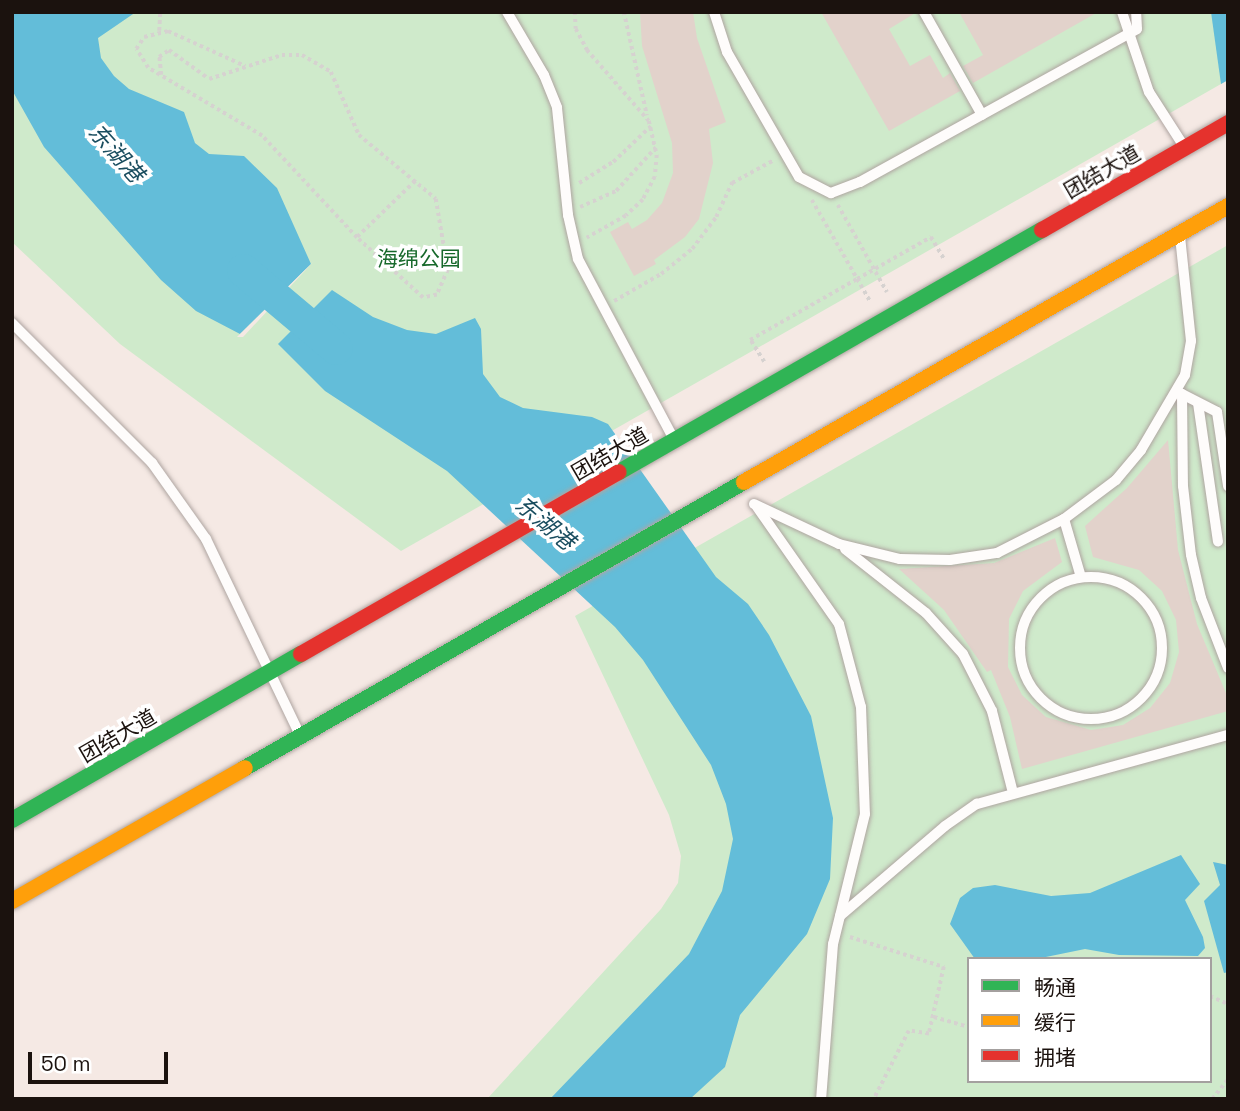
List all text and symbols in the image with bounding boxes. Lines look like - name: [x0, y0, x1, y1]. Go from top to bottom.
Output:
- water label: 东湖港: [83, 118, 149, 188]
- street label: 团结大道: [1059, 140, 1145, 204]
- park label: 海绵公园: [377, 246, 461, 272]
- street label: 团结大道: [567, 422, 653, 486]
- water label: 东湖港: [510, 490, 580, 556]
- street label: 团结大道: [75, 704, 161, 768]
- legend: [967, 957, 1212, 1083]
- text: 畅通: [1034, 974, 1076, 1001]
- text: 缓行: [1034, 1009, 1076, 1036]
- scale bar: [32, 1038, 172, 1082]
- text: 拥堵: [1034, 1044, 1076, 1071]
- text: 50 m: [41, 1050, 91, 1077]

